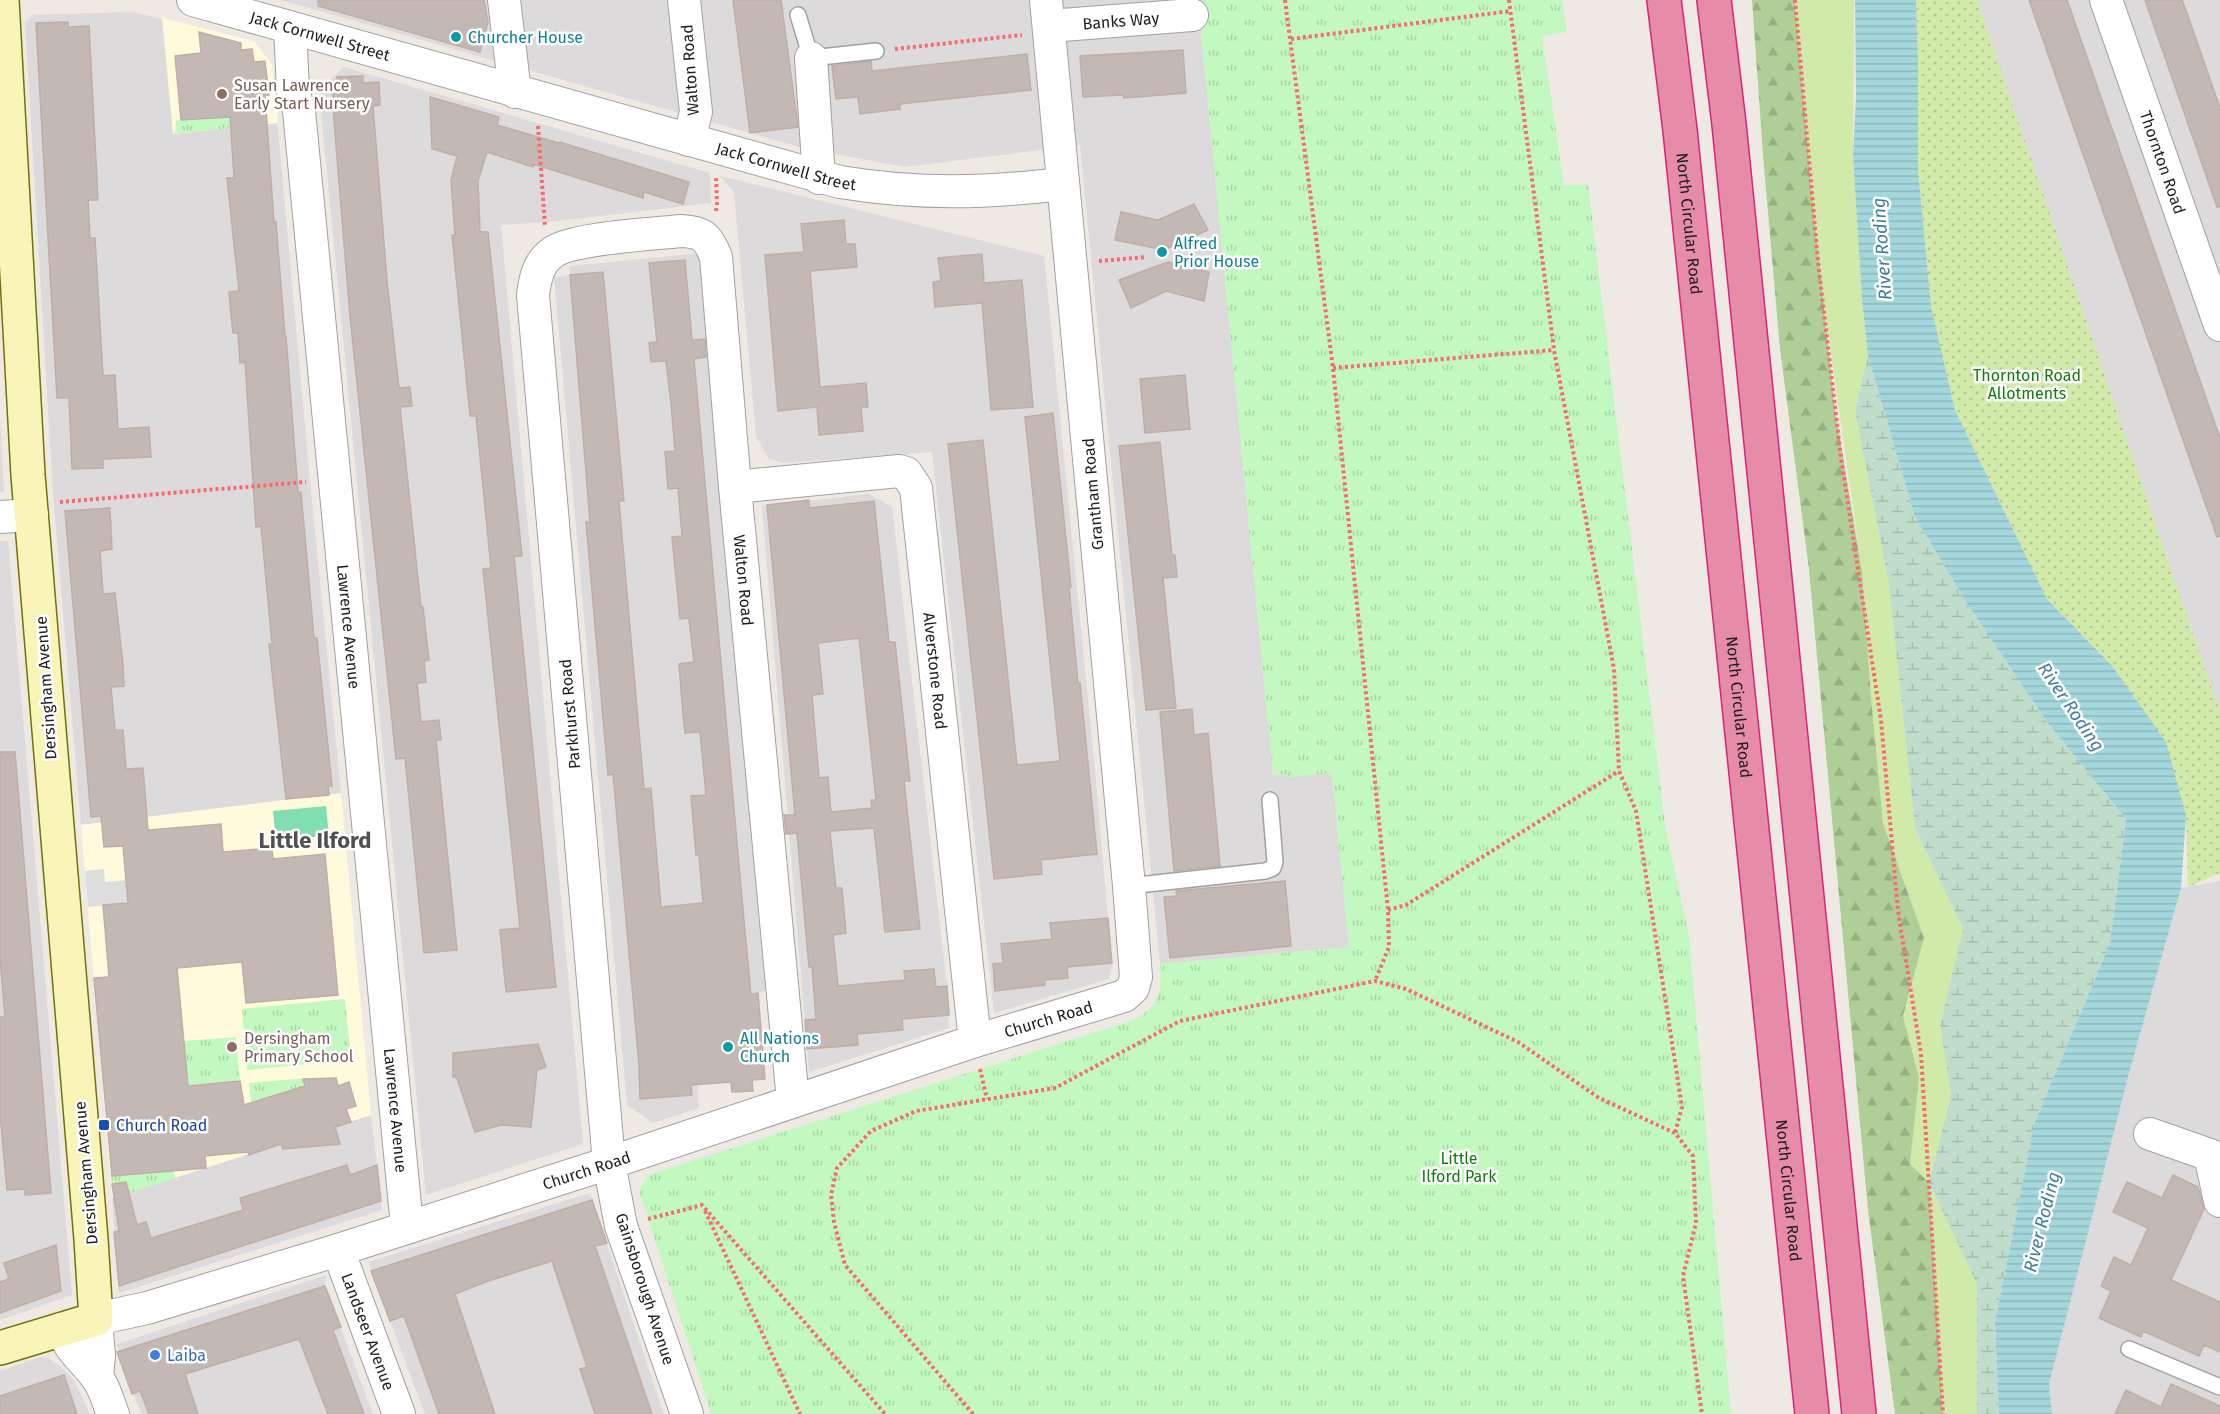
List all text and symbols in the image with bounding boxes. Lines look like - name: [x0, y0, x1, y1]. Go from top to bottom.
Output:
- street label: Jack Cornwell Street: [248, 7, 392, 65]
- street label: Banks Way: [1082, 8, 1160, 33]
- street label: Walton Road: [677, 24, 703, 116]
- place label: Churcher House: [468, 28, 583, 47]
- marker: Churcher House: [449, 30, 463, 44]
- place label: Susan Lawrence Early Start Nursery: [234, 76, 370, 113]
- marker: Susan Lawrence Early Start Nursery: [215, 87, 229, 101]
- street label: Thornton Road: [2136, 108, 2190, 216]
- street label: Jack Cornwell Street: [714, 138, 858, 194]
- street label: North Circular Road: [1673, 152, 1706, 295]
- water label: River Roding: [1867, 197, 1897, 301]
- place label: Alfred Prior House: [1174, 234, 1259, 271]
- marker: Alfred Prior House: [1155, 245, 1169, 259]
- park label: Thornton Road Allotments: [1973, 366, 2081, 403]
- street label: Grantham Road: [1079, 437, 1107, 551]
- street label: Walton Road: [730, 534, 758, 627]
- street label: Lawrence Avenue: [333, 563, 364, 690]
- street label: Alverstone Road: [920, 611, 951, 730]
- street label: Dersingham Avenue: [32, 616, 60, 760]
- street label: North Circular Road: [1723, 635, 1756, 779]
- street label: Parkhurst Road: [556, 658, 584, 770]
- water label: River Roding: [2033, 658, 2109, 756]
- district label: Little Ilford: [259, 827, 371, 854]
- street label: Church Road: [1002, 997, 1095, 1041]
- place label: Dersingham Primary School: [244, 1029, 354, 1066]
- place label: All Nations Church: [740, 1029, 819, 1066]
- marker: Dersingham Primary School: [225, 1040, 239, 1054]
- marker: All Nations Church: [721, 1040, 735, 1054]
- street label: Lawrence Avenue: [380, 1047, 411, 1174]
- street label: Dersingham Avenue: [70, 1101, 102, 1245]
- place label: Church Road: [116, 1116, 207, 1135]
- marker: Church Road: [97, 1118, 111, 1132]
- street label: North Circular Road: [1772, 1119, 1806, 1262]
- street label: Church Road: [540, 1147, 633, 1193]
- park label: Little Ilford Park: [1422, 1149, 1497, 1186]
- water label: River Roding: [2019, 1170, 2065, 1274]
- street label: Gainsborough Avenue: [611, 1211, 679, 1367]
- street label: Landseer Avenue: [338, 1270, 399, 1393]
- place label: Laiba: [167, 1346, 206, 1365]
- marker: Laiba: [148, 1348, 162, 1362]

